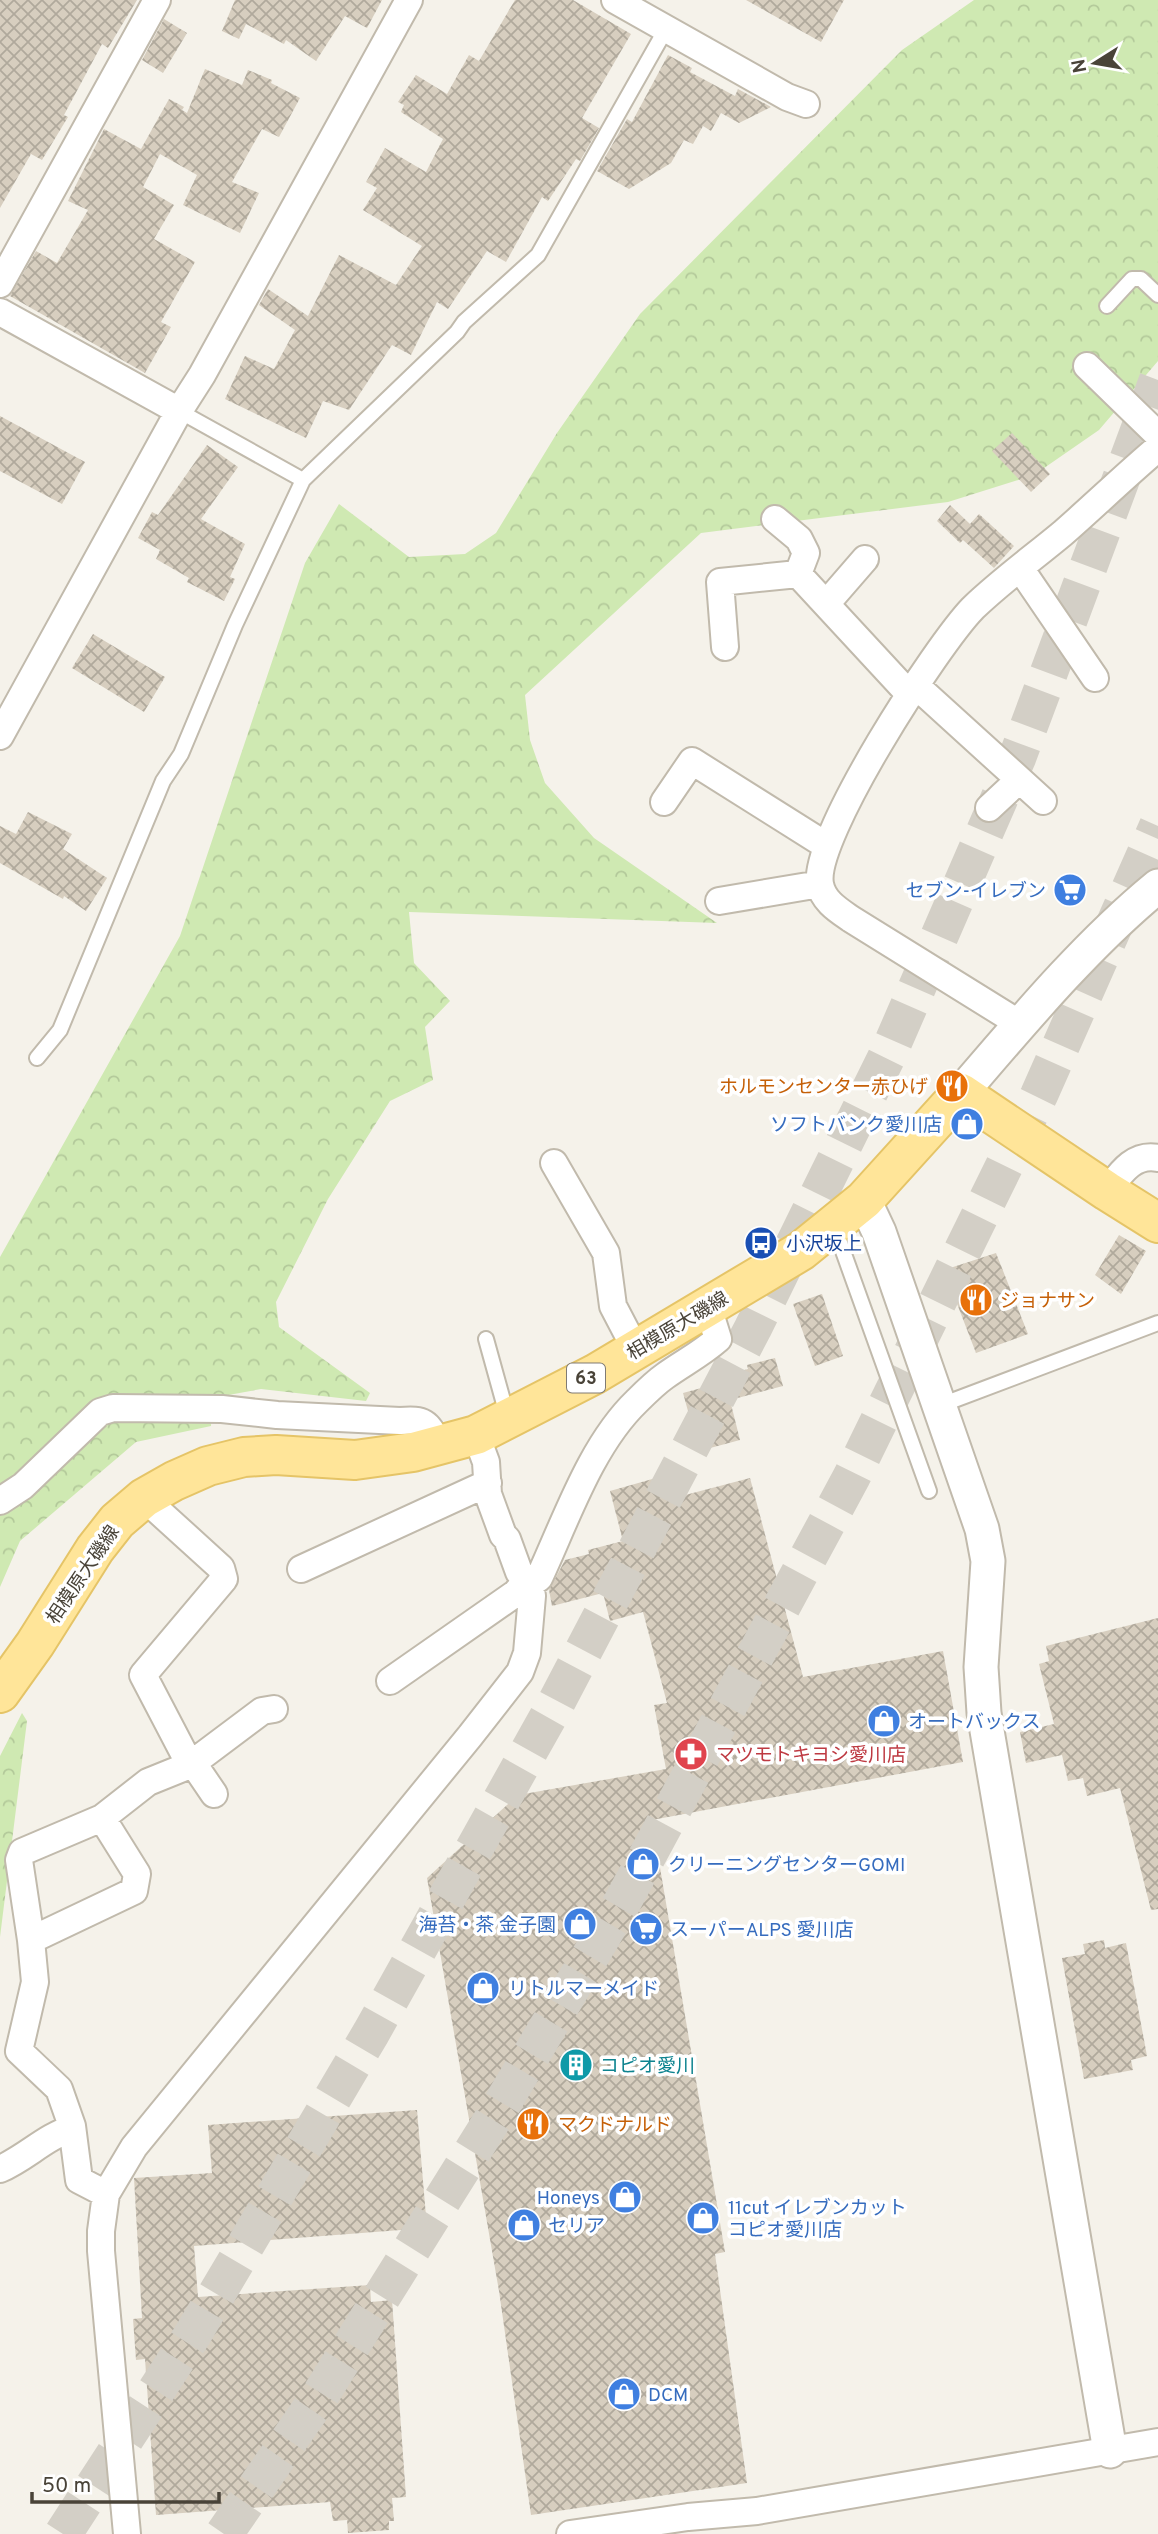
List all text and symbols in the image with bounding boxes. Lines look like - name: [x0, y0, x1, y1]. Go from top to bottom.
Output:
- north arrow: [1060, 28, 1130, 98]
- text: N: [1067, 57, 1093, 75]
- supermarket icon: セブン-イレブン: [1051, 871, 1089, 909]
- place label: セブン-イレブン: [905, 880, 1046, 904]
- restaurant icon: ホルモンセンター赤ひげ: [933, 1067, 971, 1105]
- place label: ホルモンセンター赤ひげ: [719, 1076, 928, 1100]
- shop icon: ソフトバンク愛川店: [948, 1105, 986, 1143]
- place label: ソフトバンク愛川店: [770, 1114, 942, 1138]
- bus stop icon: 小沢坂上: [742, 1224, 780, 1262]
- place label: 小沢坂上: [786, 1233, 862, 1257]
- restaurant icon: ジョナサン: [957, 1281, 995, 1319]
- street label: 相模原大磯線: [623, 1287, 733, 1366]
- place label: ジョナサン: [1000, 1290, 1095, 1314]
- road number: 63: [567, 1364, 605, 1392]
- street label: 相模原大磯線: [42, 1521, 125, 1629]
- shop icon: オートバックス: [865, 1702, 903, 1740]
- place label: オートバックス: [908, 1711, 1040, 1735]
- pharmacy icon: マツモトキヨシ愛川店: [672, 1735, 710, 1773]
- place label: マツモトキヨシ愛川店: [716, 1744, 906, 1768]
- shop icon: クリーニングセンターGOMI: [624, 1845, 662, 1883]
- place label: クリーニングセンターGOMI: [668, 1854, 905, 1878]
- shop icon: 海苔・茶 金子園: [561, 1905, 599, 1943]
- supermarket icon: スーパーALPS 愛川店: [627, 1910, 665, 1948]
- place label: 海苔・茶 金子園: [419, 1914, 556, 1938]
- place label: スーパーALPS 愛川店: [670, 1919, 853, 1943]
- shop icon: リトルマーメイド: [464, 1969, 502, 2007]
- place label: リトルマーメイド: [508, 1978, 659, 2002]
- building icon: コピオ愛川: [557, 2046, 595, 2084]
- place label: コピオ愛川: [600, 2055, 695, 2079]
- restaurant icon: マクドナルド: [514, 2105, 552, 2143]
- place label: マクドナルド: [558, 2114, 672, 2138]
- shop icon: Honeys: [606, 2178, 644, 2216]
- place label: Honeys: [537, 2187, 600, 2211]
- place label: 11cut イレブンカット コピオ愛川店: [728, 2197, 907, 2243]
- shop icon: 11cut イレブンカット コピオ愛川店: [684, 2199, 722, 2237]
- shop icon: セリア: [505, 2206, 543, 2244]
- place label: セリア: [548, 2215, 605, 2239]
- shop icon: DCM: [605, 2375, 643, 2413]
- place label: DCM: [648, 2384, 688, 2408]
- scale bar: [32, 2460, 219, 2504]
- text: 50 m: [42, 2473, 91, 2500]

